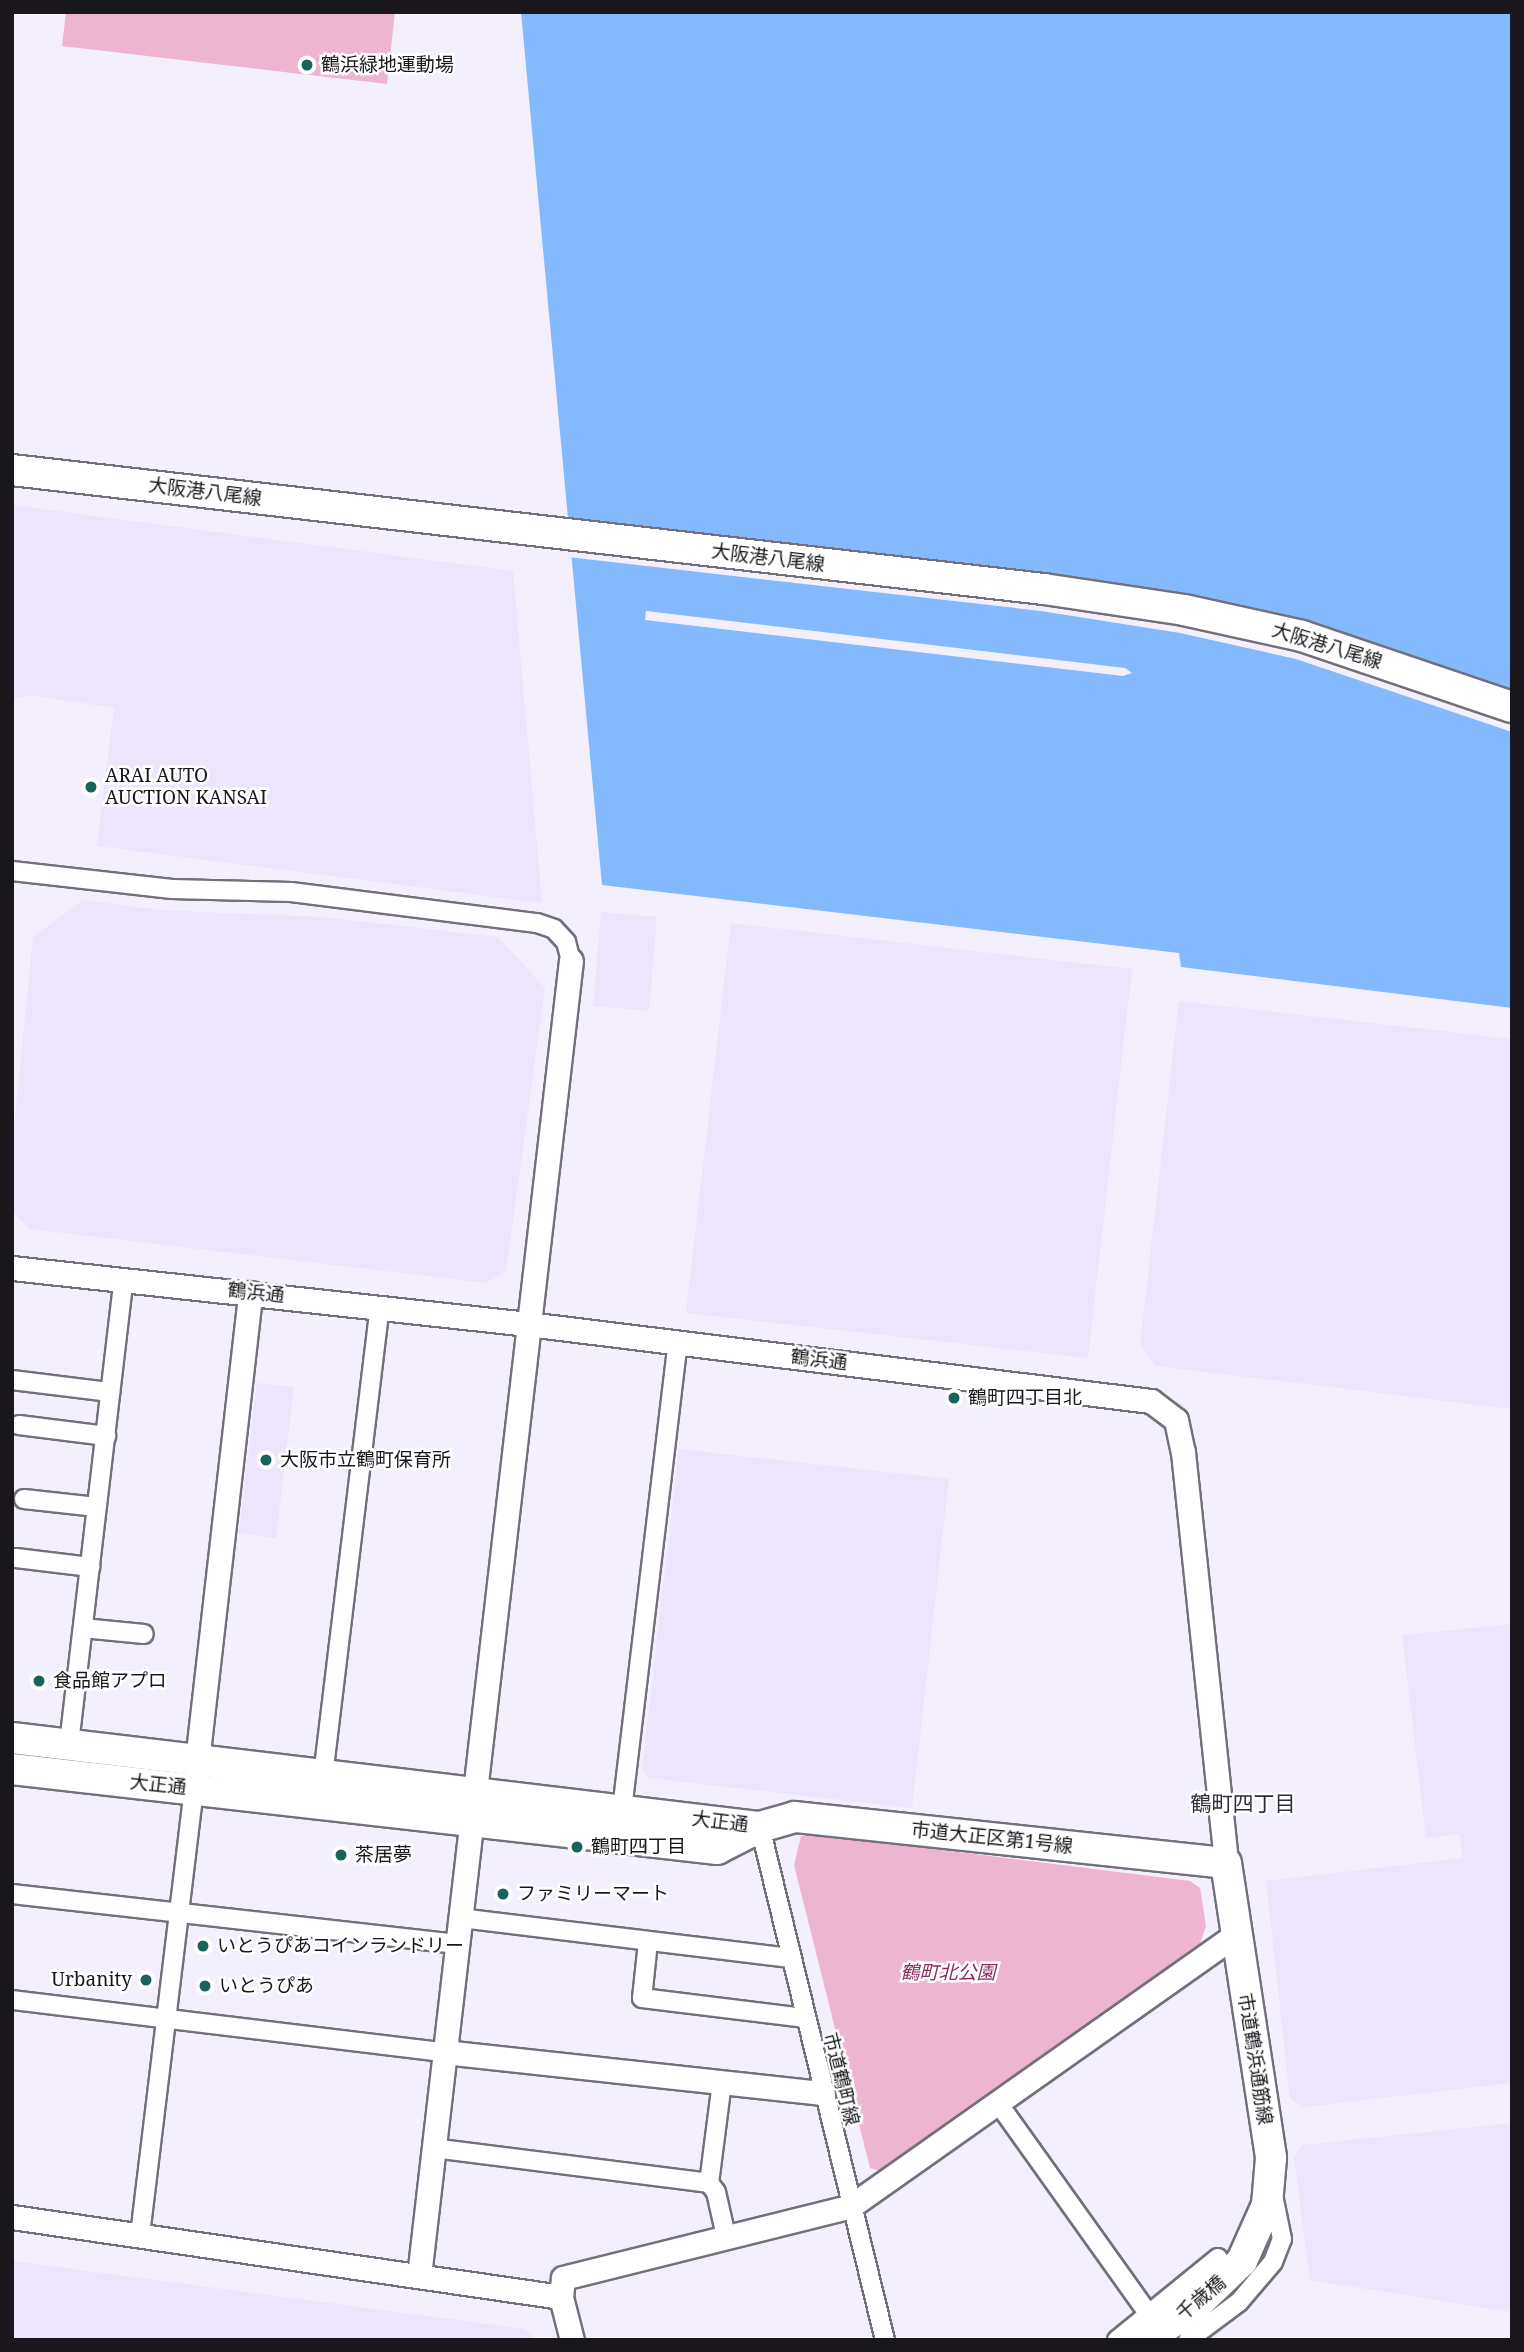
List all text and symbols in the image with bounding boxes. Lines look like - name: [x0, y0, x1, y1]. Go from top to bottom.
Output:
- place label: 鶴浜緑地運動場: [321, 54, 454, 76]
- marker: 鶴浜緑地運動場: [299, 57, 315, 73]
- street label: 大阪港八尾線: [147, 474, 263, 510]
- street label: 大阪港八尾線: [710, 540, 826, 576]
- street label: 大阪港八尾線: [1269, 618, 1385, 674]
- place label: ARAI AUTO AUCTION KANSAI: [105, 765, 267, 809]
- marker: ARAI AUTO AUCTION KANSAI: [83, 779, 99, 795]
- street label: 鶴浜通: [226, 1279, 286, 1307]
- street label: 鶴浜通: [789, 1345, 849, 1375]
- place label: 鶴町四丁目北: [968, 1387, 1082, 1409]
- marker: 鶴町四丁目北: [946, 1390, 962, 1406]
- place label: 大阪市立鶴町保育所: [280, 1449, 451, 1471]
- marker: 大阪市立鶴町保育所: [258, 1452, 274, 1468]
- place label: 食品館アプロ: [53, 1670, 167, 1692]
- marker: 食品館アプロ: [31, 1673, 47, 1689]
- street label: 大正通: [128, 1771, 188, 1799]
- district label: 鶴町四丁目: [1191, 1790, 1295, 1816]
- street label: 大正通: [690, 1807, 750, 1837]
- street label: 市道大正区第1号線: [910, 1818, 1074, 1858]
- place label: 鶴町四丁目: [591, 1836, 686, 1858]
- marker: 鶴町四丁目: [569, 1839, 585, 1855]
- place label: 茶居夢: [355, 1844, 412, 1866]
- marker: 茶居夢: [333, 1847, 349, 1863]
- place label: ファミリーマート: [517, 1883, 669, 1905]
- marker: ファミリーマート: [495, 1886, 511, 1902]
- place label: いとうぴあコインランドリー: [217, 1935, 464, 1957]
- marker: いとうぴあコインランドリー: [195, 1938, 211, 1954]
- park label: 鶴町北公園: [901, 1962, 995, 1984]
- place label: Urbanity: [51, 1969, 132, 1991]
- marker: Urbanity: [138, 1972, 154, 1988]
- place label: いとうぴあ: [219, 1975, 314, 1997]
- marker: いとうぴあ: [197, 1978, 213, 1994]
- street label: 市道鶴浜通筋線: [1233, 1992, 1277, 2126]
- street label: 市道鶴町線: [818, 2030, 864, 2128]
- street label: 千歳橋: [1172, 2271, 1230, 2325]

